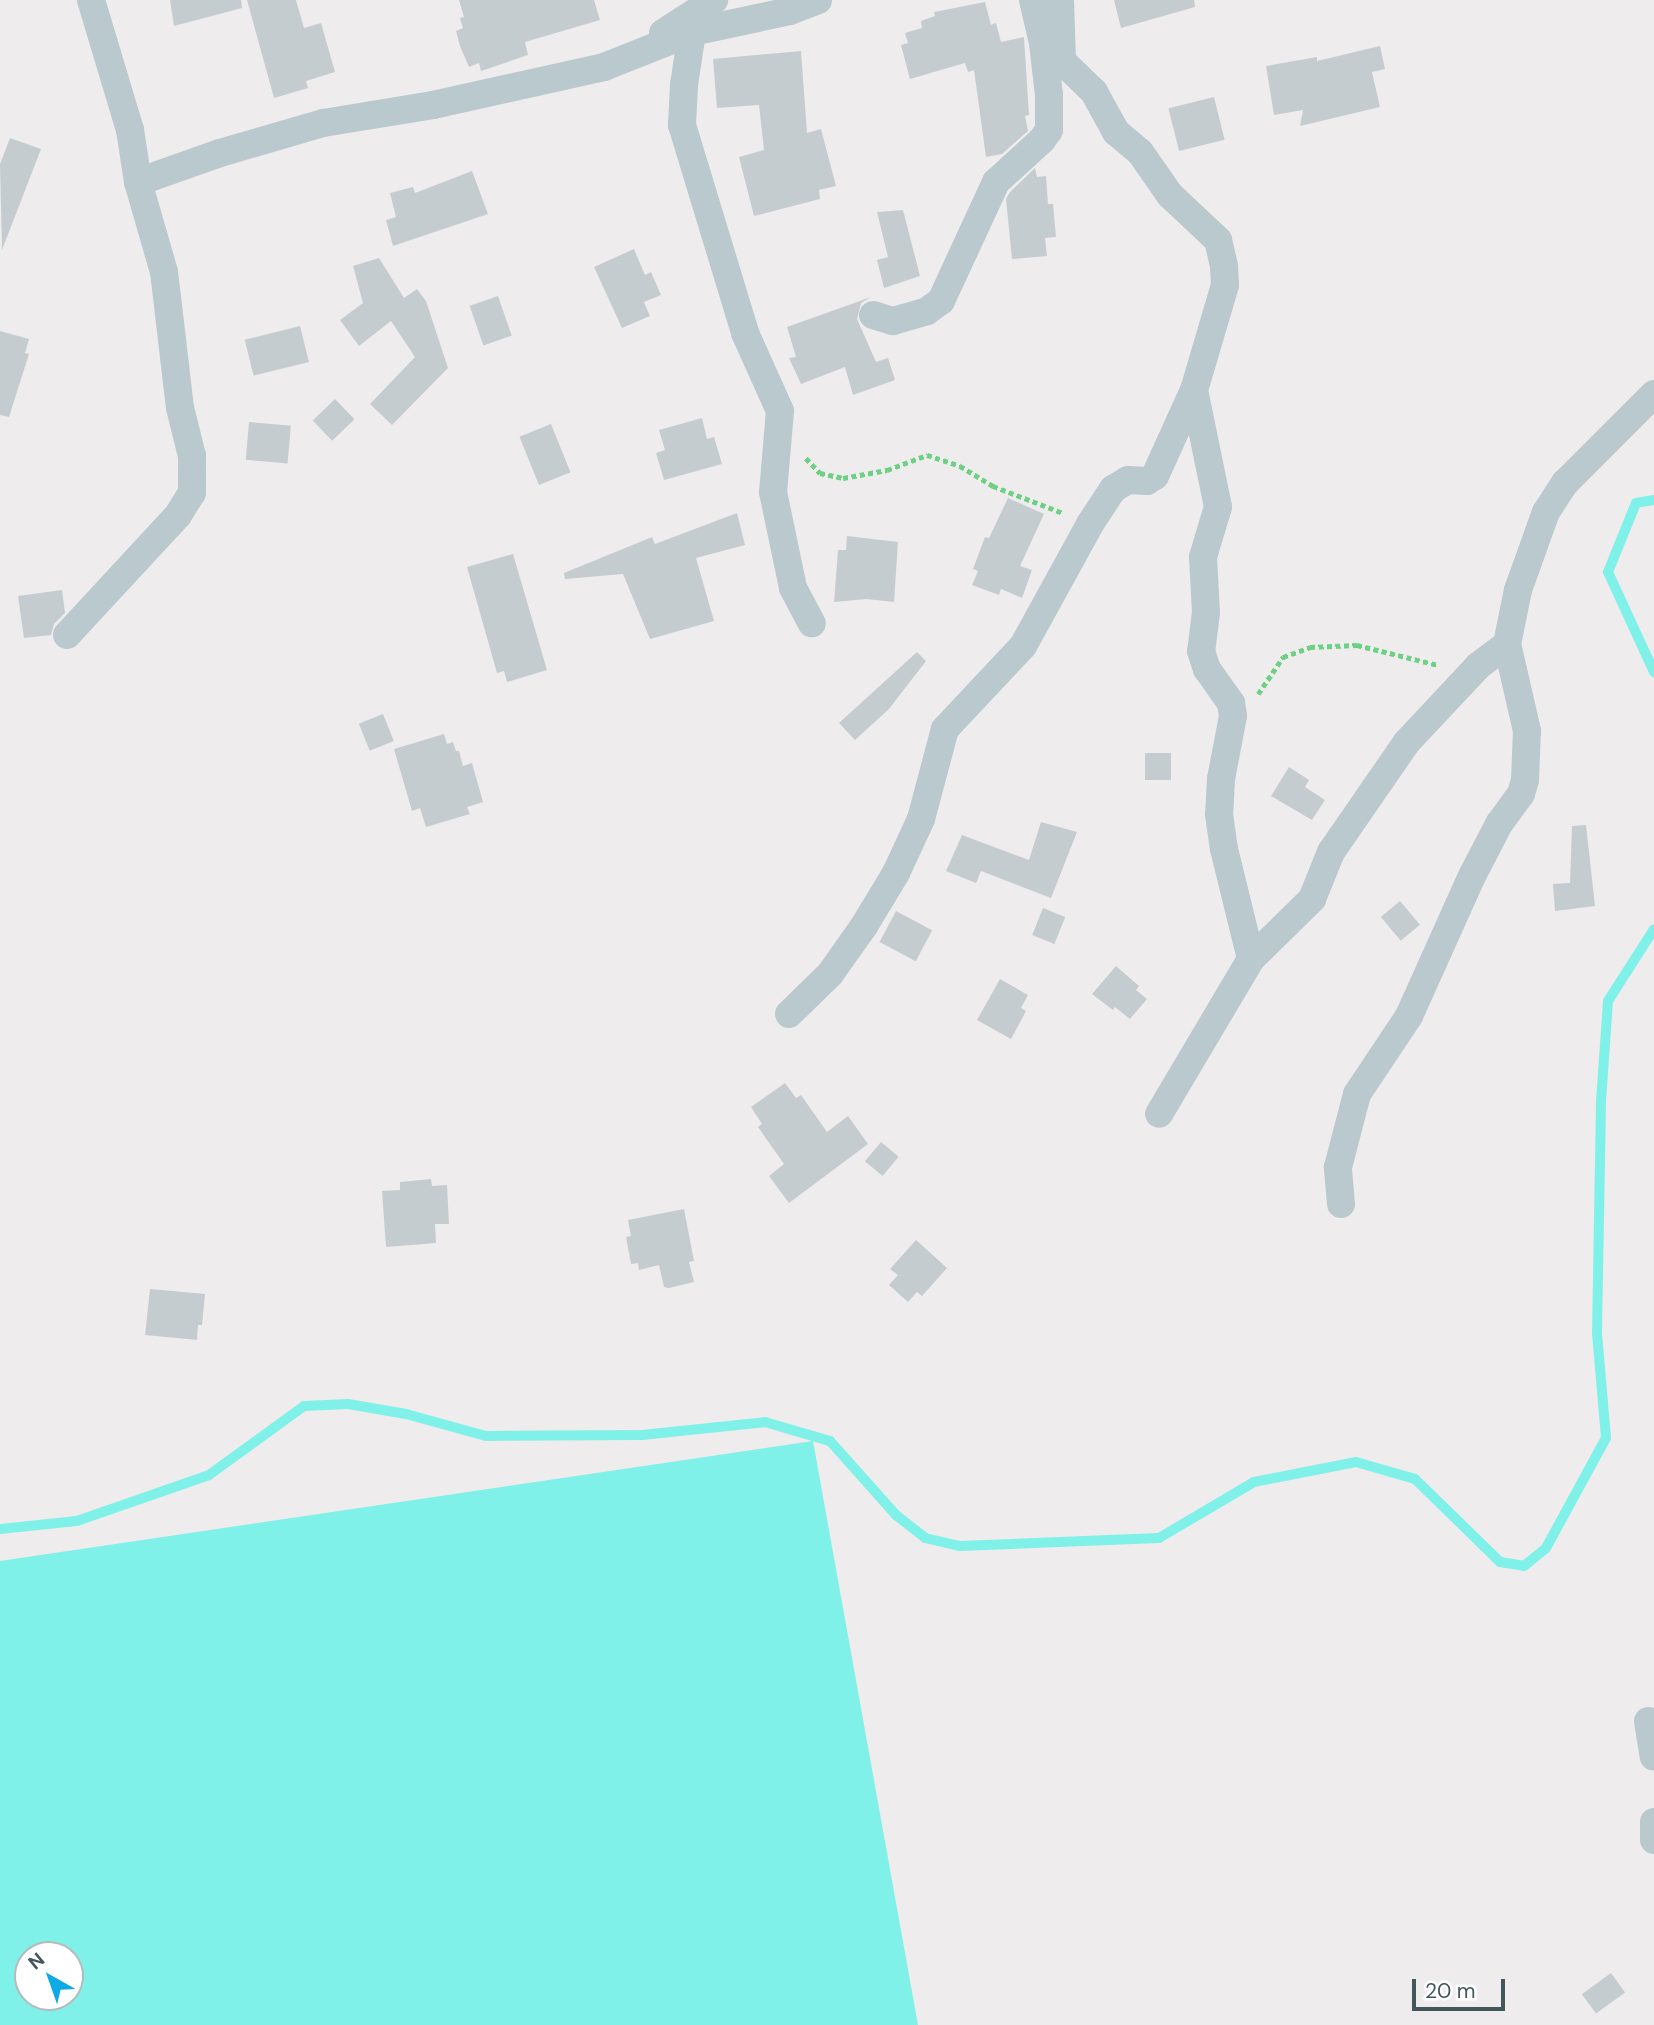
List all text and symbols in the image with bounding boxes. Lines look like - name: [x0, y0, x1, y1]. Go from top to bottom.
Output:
- north arrow: [14, 1941, 84, 2011]
- text: N: [23, 1947, 50, 1975]
- scale bar: [1416, 1966, 1509, 2010]
- text: 20 m: [1425, 1977, 1476, 2005]

